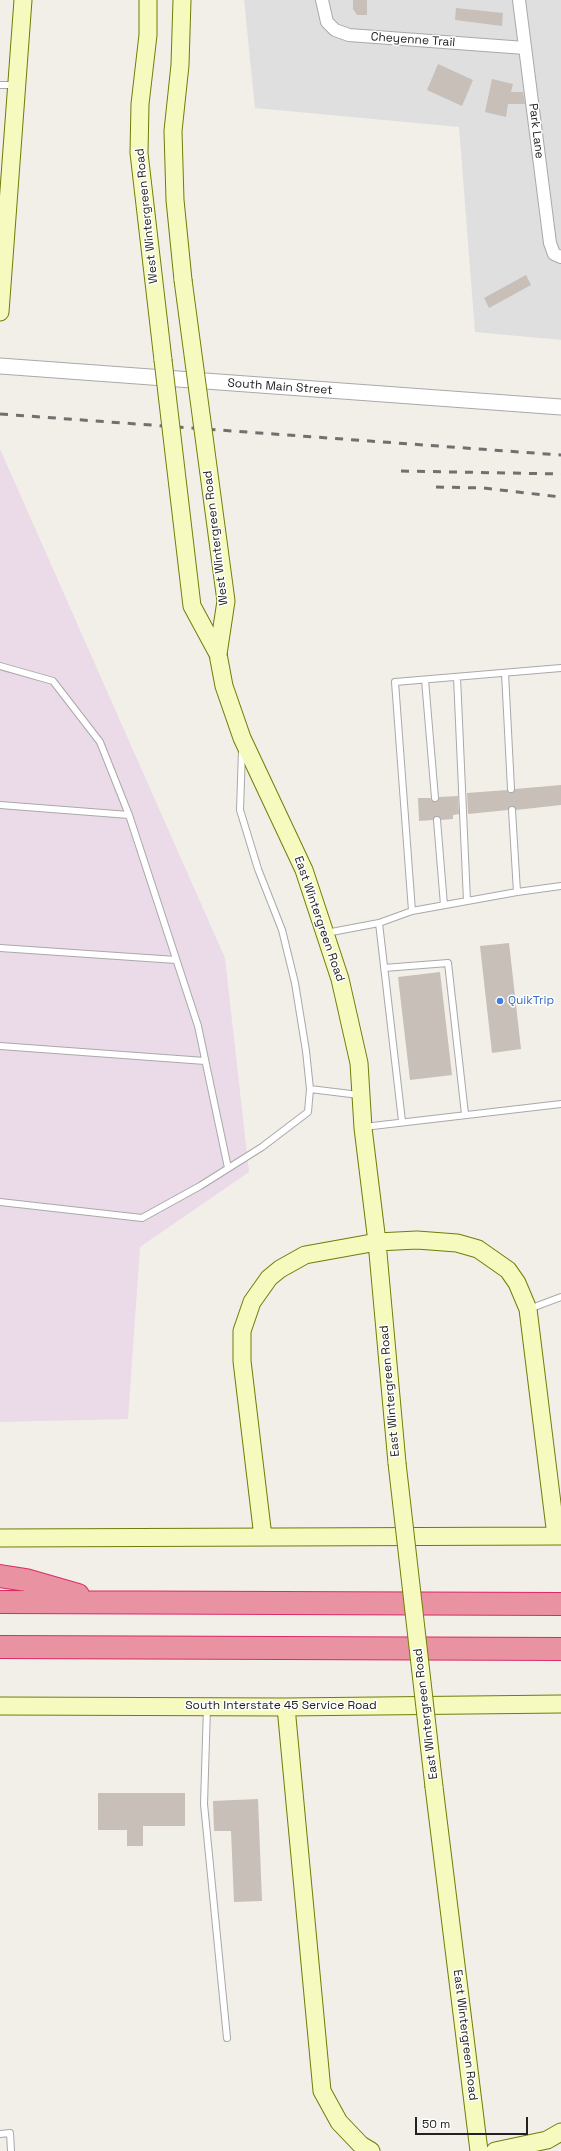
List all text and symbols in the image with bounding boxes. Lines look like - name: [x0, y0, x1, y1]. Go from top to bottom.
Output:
- street label: Cheyenne Trail: [370, 30, 456, 50]
- street label: Park Lane: [525, 102, 547, 160]
- street label: West Wintergreen Road: [133, 148, 161, 284]
- street label: South Main Street: [227, 376, 333, 398]
- street label: West Wintergreen Road: [201, 470, 231, 606]
- street label: East Wintergreen Road: [291, 854, 347, 984]
- place label: QuikTrip: [508, 994, 554, 1008]
- marker: QuikTrip: [495, 996, 505, 1006]
- street label: East Wintergreen Road: [377, 1325, 403, 1457]
- street label: East Wintergreen Road: [411, 1648, 441, 1780]
- street label: South Interstate 45 Service Road: [185, 1699, 377, 1713]
- street label: East Wintergreen Road: [450, 1969, 480, 2101]
- scale bar: [417, 2109, 530, 2135]
- text: 50 m: [422, 2116, 450, 2132]

